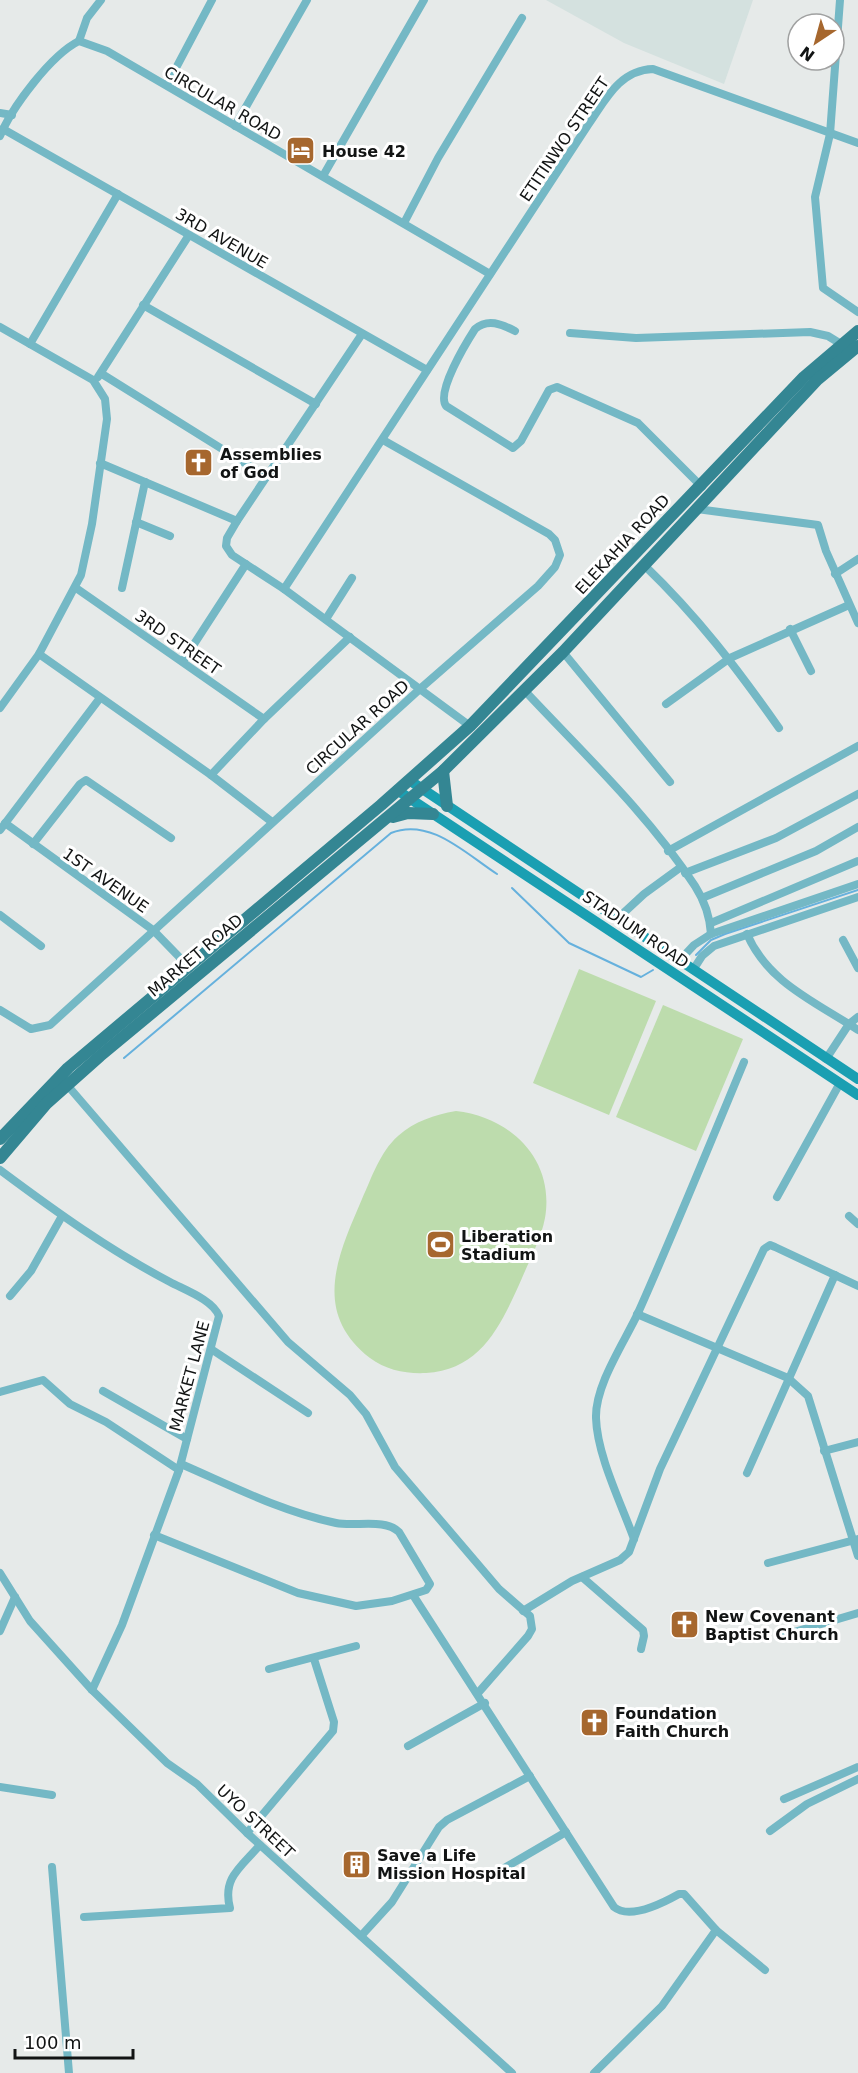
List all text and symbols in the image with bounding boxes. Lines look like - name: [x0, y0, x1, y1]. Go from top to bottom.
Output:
- north arrow: [786, 12, 846, 72]
- text: N: [796, 42, 818, 65]
- street label: CIRCULAR ROAD: [161, 62, 285, 145]
- street label: ETITINWO STREET: [516, 73, 613, 205]
- hotel icon: House 42: [285, 135, 317, 167]
- place label: House 42: [322, 142, 406, 161]
- street label: 3RD AVENUE: [172, 204, 271, 273]
- place label: Assemblies of God: [220, 445, 322, 482]
- church icon: Assemblies of God: [183, 447, 215, 479]
- street label: ELEKAHIA ROAD: [571, 490, 674, 598]
- street label: 3RD STREET: [131, 606, 224, 679]
- street label: CIRCULAR ROAD: [302, 676, 413, 779]
- street label: 1ST AVENUE: [59, 844, 152, 917]
- street label: STADIUM ROAD: [579, 887, 692, 972]
- street label: MARKET ROAD: [144, 910, 247, 1001]
- place label: Liberation Stadium: [461, 1227, 553, 1264]
- sports icon: Liberation Stadium: [424, 1229, 456, 1261]
- street label: MARKET LANE: [166, 1319, 213, 1433]
- place label: New Covenant Baptist Church: [705, 1607, 839, 1644]
- church icon: New Covenant Baptist Church: [668, 1609, 700, 1641]
- place label: Foundation Faith Church: [615, 1704, 729, 1741]
- church icon: Foundation Faith Church: [578, 1706, 610, 1738]
- street label: UYO STREET: [213, 1781, 299, 1862]
- place label: Save a Life Mission Hospital: [377, 1846, 526, 1883]
- building icon: Save a Life Mission Hospital: [340, 1848, 372, 1880]
- scale bar: [15, 2022, 134, 2060]
- text: 100 m: [24, 2032, 82, 2053]

